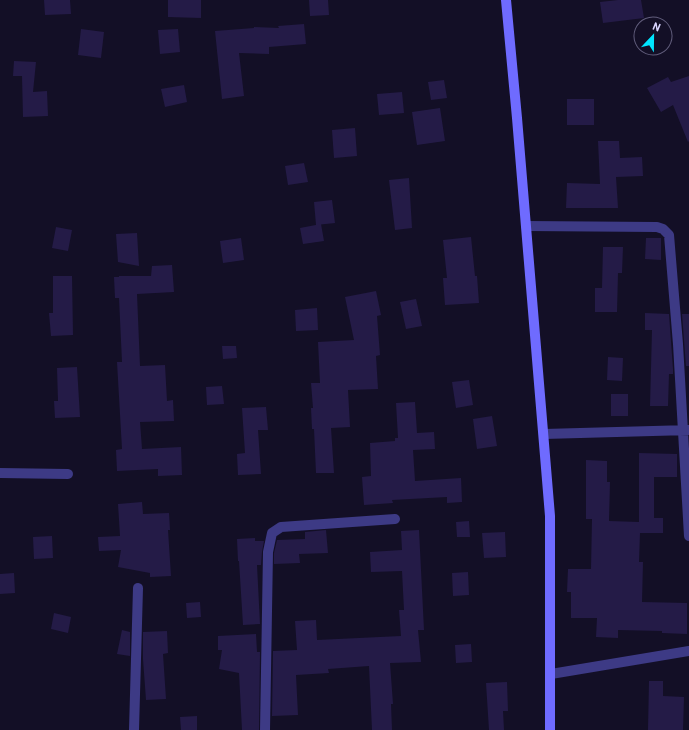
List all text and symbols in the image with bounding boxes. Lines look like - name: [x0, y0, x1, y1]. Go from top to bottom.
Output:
- north arrow: [633, 16, 673, 56]
- text: N: [651, 19, 663, 34]

